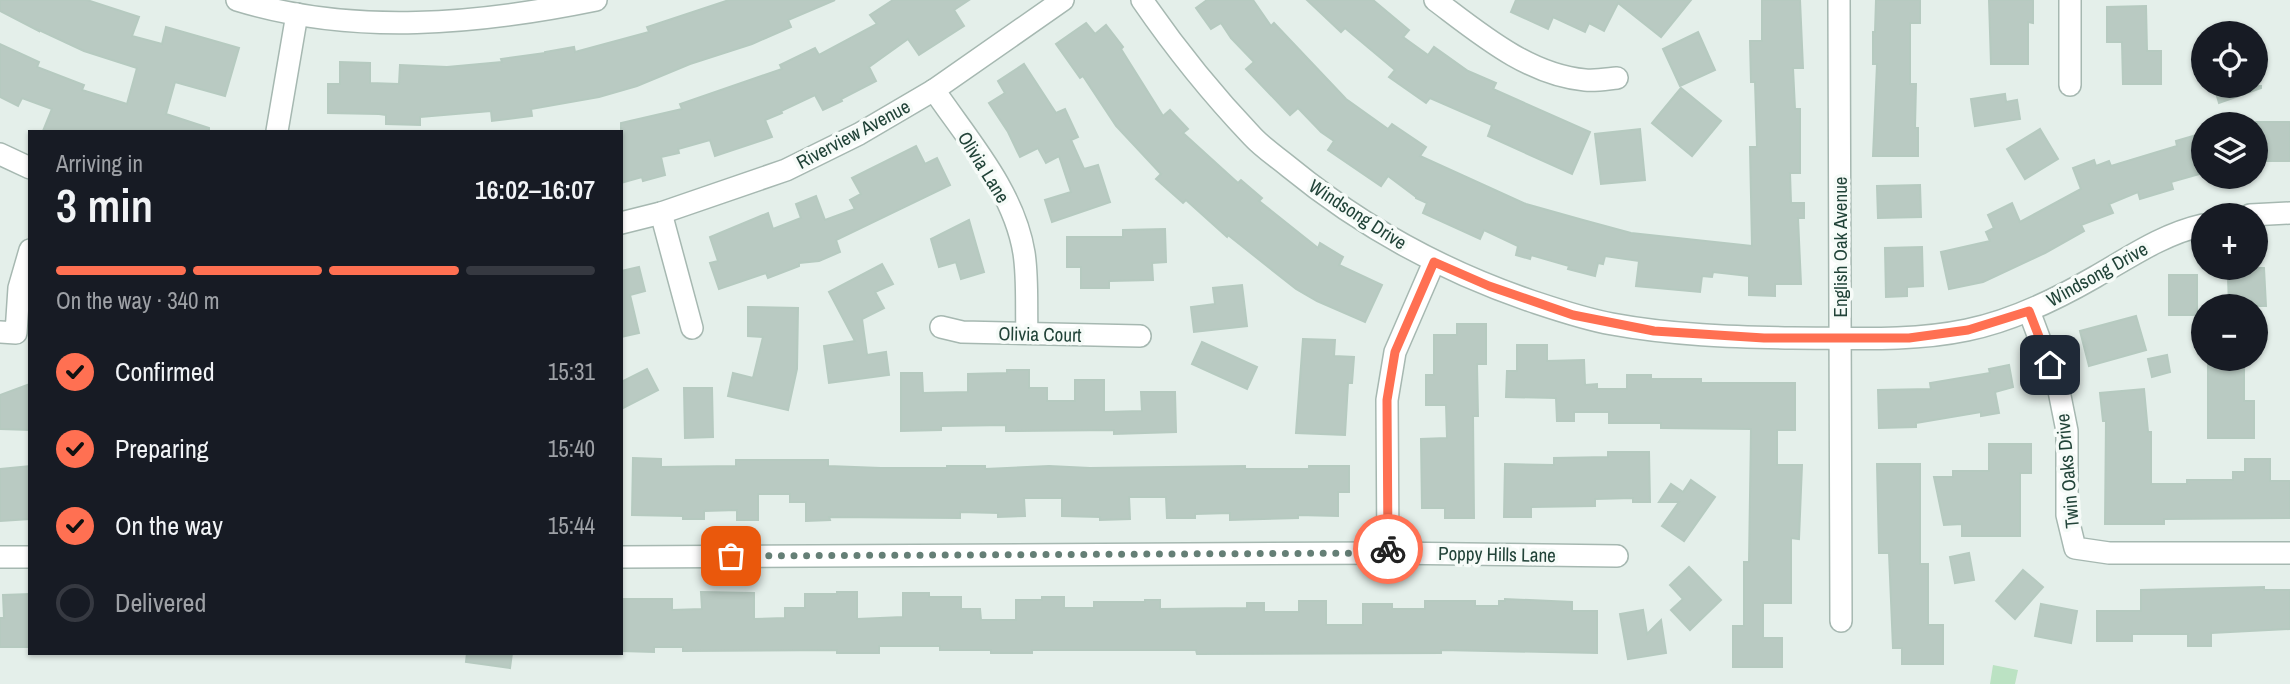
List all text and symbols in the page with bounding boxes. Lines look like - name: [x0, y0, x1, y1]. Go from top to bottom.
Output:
- map controls: [2191, 21, 2268, 371]
- button: locate: [2191, 21, 2268, 98]
- street label: Riverview Avenue: [792, 93, 914, 175]
- button: layers: [2191, 112, 2268, 189]
- street label: Olivia Lane: [952, 126, 1016, 208]
- text: Arriving in: [56, 148, 143, 179]
- text: 16:02–16:07: [475, 172, 595, 207]
- street label: Windsong Drive: [1304, 173, 1412, 255]
- text: 3 min: [56, 174, 153, 236]
- street label: English Oak Avenue: [1827, 177, 1853, 317]
- button: +: [2191, 203, 2268, 280]
- street label: Windsong Drive: [2042, 236, 2152, 312]
- text: On the way · 340 m: [56, 285, 220, 316]
- button: −: [2191, 294, 2268, 371]
- street label: Olivia Court: [998, 320, 1082, 348]
- pin: [2020, 335, 2080, 395]
- icon: home: [2031, 346, 2069, 384]
- icon: check: [56, 353, 94, 391]
- text: Confirmed: [115, 354, 215, 389]
- text: 15:31: [548, 356, 595, 387]
- street label: Twin Oaks Drive: [2049, 413, 2085, 529]
- icon: check: [56, 430, 94, 468]
- text: Preparing: [115, 431, 209, 466]
- text: 15:40: [548, 433, 595, 464]
- icon: check: [56, 507, 94, 545]
- text: On the way: [115, 508, 223, 543]
- text: 15:44: [548, 510, 595, 541]
- courier: [1353, 514, 1423, 584]
- pin: [701, 526, 761, 586]
- icon: bike: [1369, 530, 1407, 568]
- icon: bag: [712, 537, 750, 575]
- street label: Poppy Hills Lane: [1438, 540, 1556, 568]
- text: Delivered: [115, 585, 206, 620]

